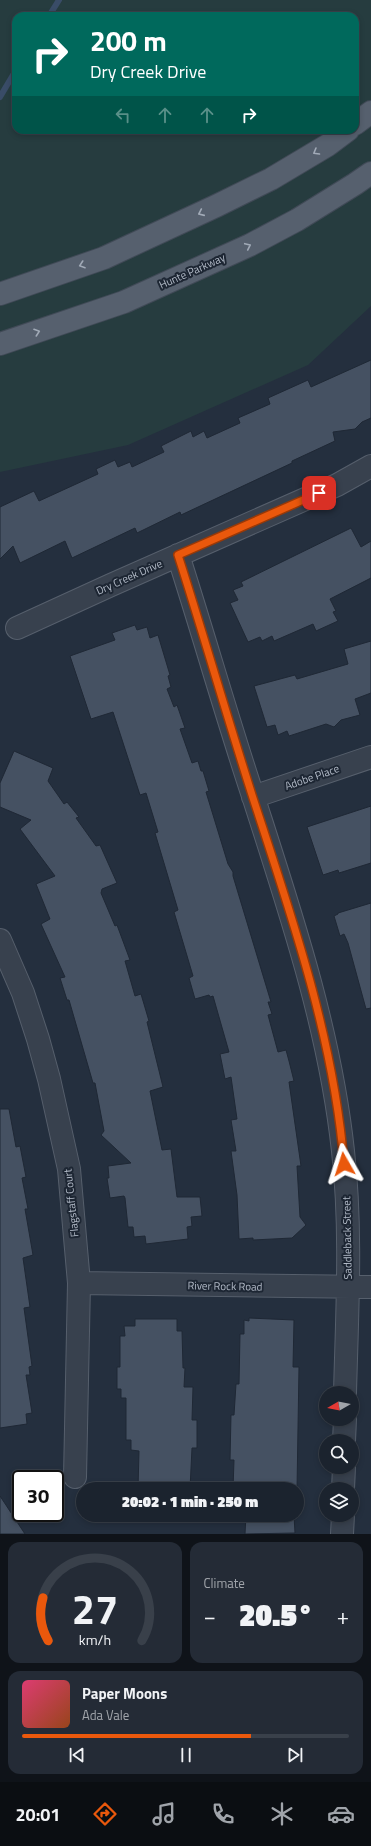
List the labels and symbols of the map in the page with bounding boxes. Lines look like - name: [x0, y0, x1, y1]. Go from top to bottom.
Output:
- one-way arrow: [313, 148, 320, 155]
- one-way arrow: [198, 208, 205, 216]
- one-way arrow: [244, 243, 251, 251]
- street label: Hunte Parkway: [156, 249, 228, 293]
- one-way arrow: [79, 261, 86, 269]
- one-way arrow: [34, 328, 41, 337]
- pin: [302, 476, 336, 510]
- street label: Dry Creek Drive: [93, 555, 165, 599]
- street label: Adobe Place: [283, 760, 342, 794]
- position arrow: [323, 1143, 365, 1185]
- street label: Flagstaff Court: [59, 1168, 83, 1238]
- street label: Saddleback Street: [338, 1196, 356, 1280]
- street label: River Rock Road: [187, 1277, 263, 1295]
- north arrow: [319, 1386, 359, 1426]
- speed limit sign: 30: [12, 1470, 64, 1522]

